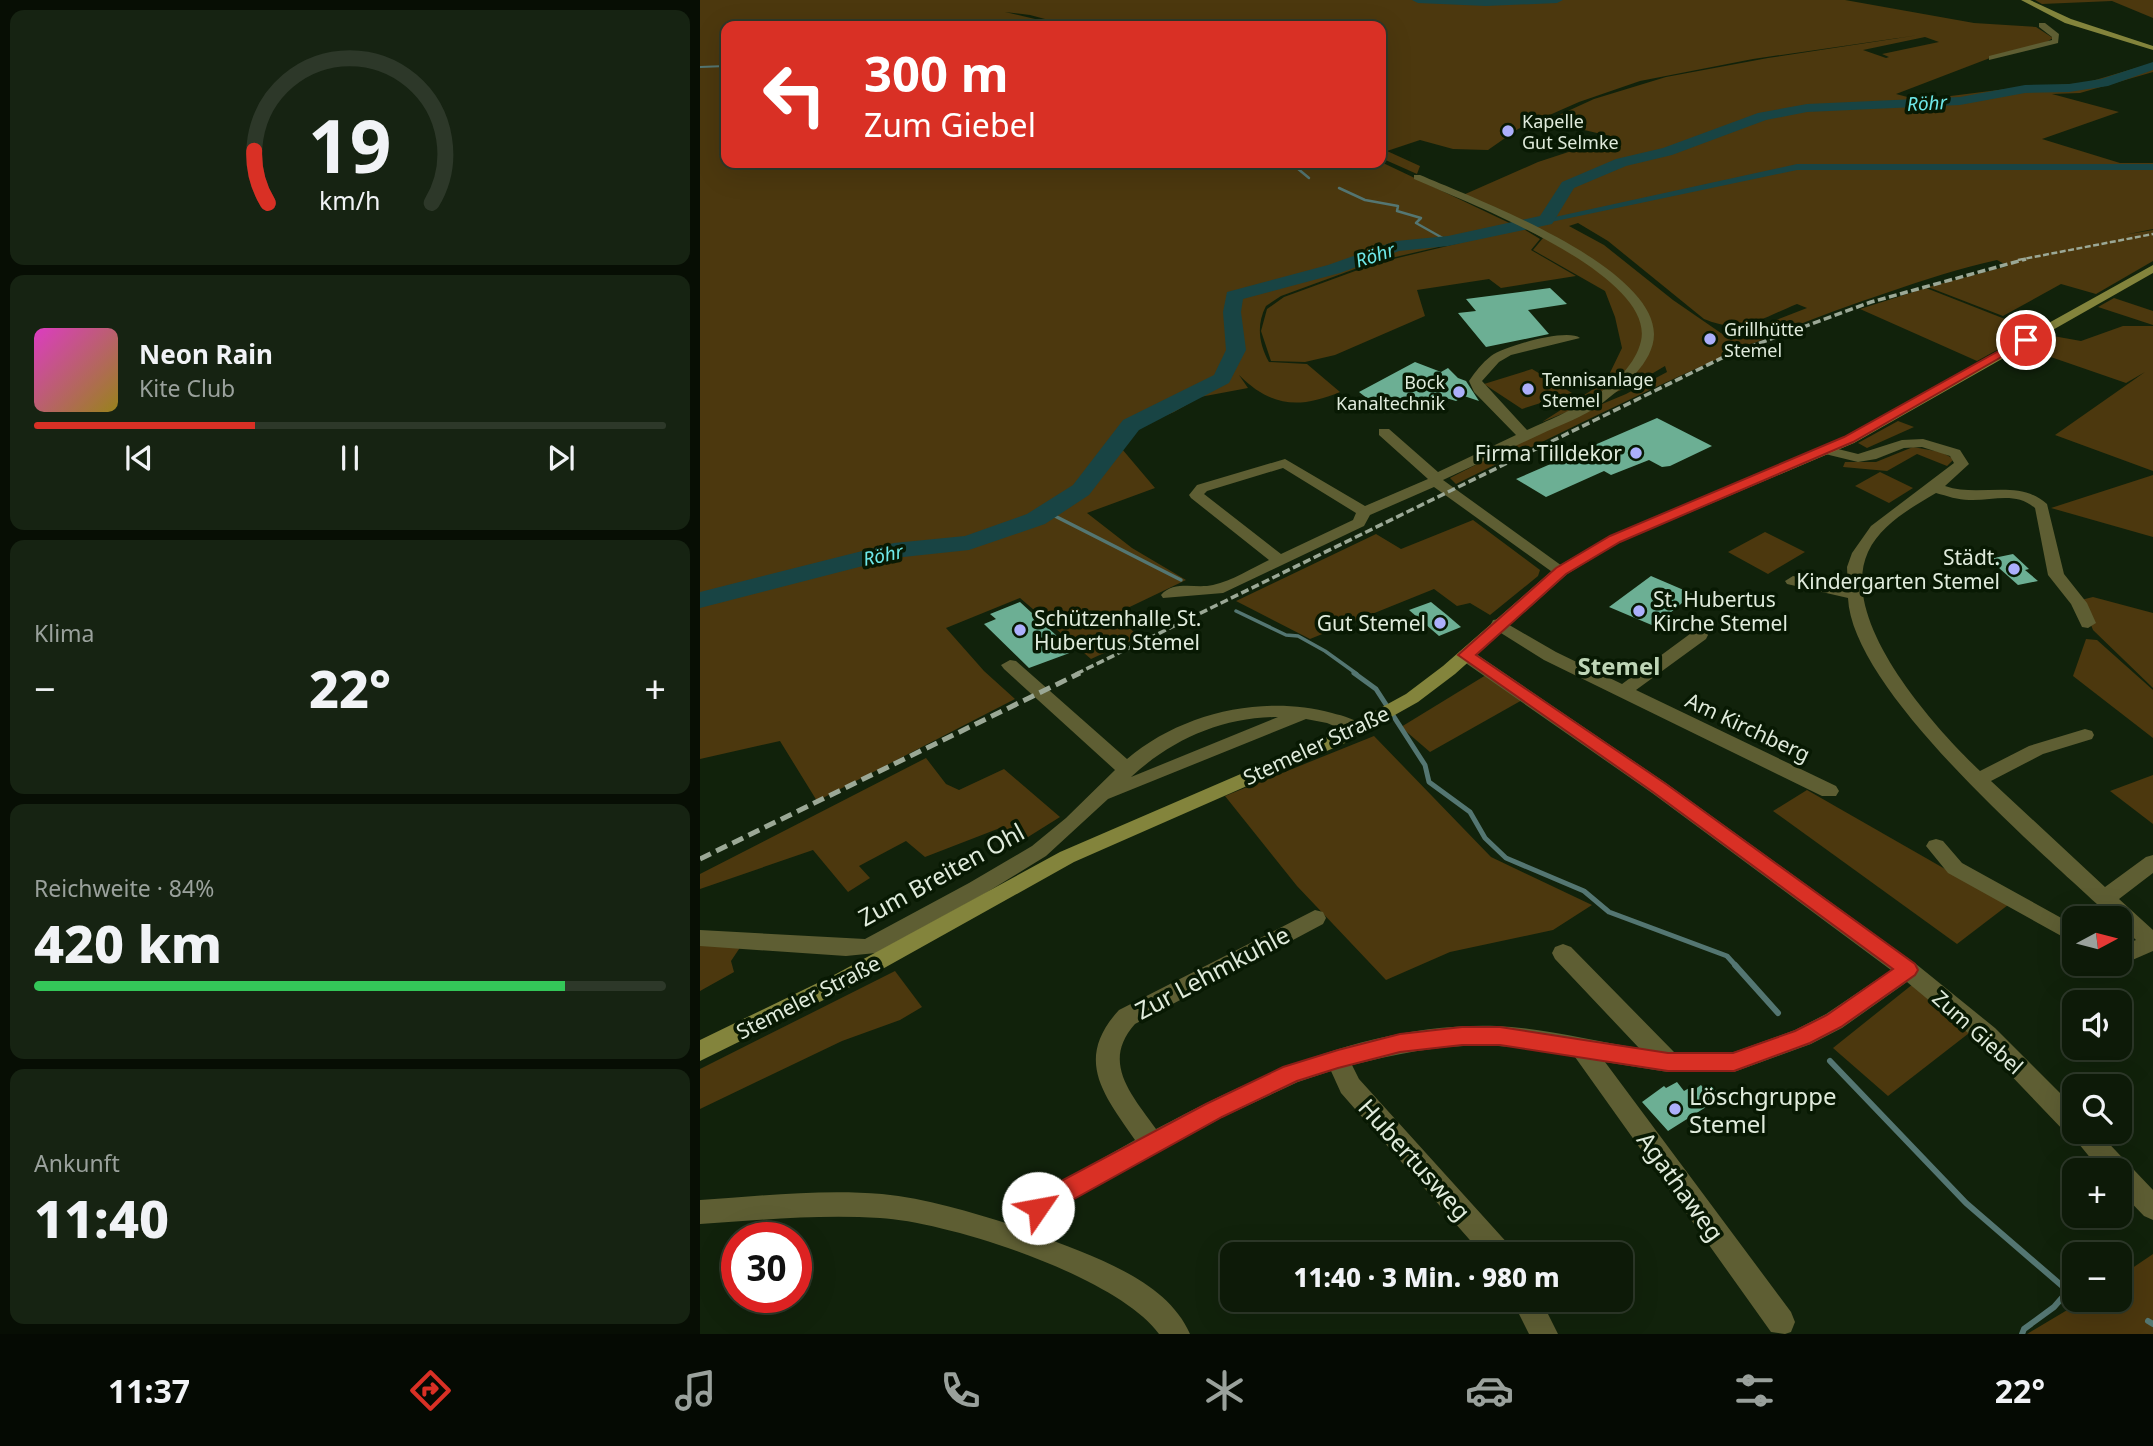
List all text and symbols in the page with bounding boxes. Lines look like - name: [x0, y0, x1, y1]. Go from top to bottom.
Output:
- text: 300 m: [864, 40, 1009, 106]
- icon: left: [749, 49, 840, 140]
- water label: Röhr: [1906, 89, 1949, 117]
- text: 19: [308, 96, 392, 195]
- text: Zum Giebel: [864, 103, 1036, 146]
- place label: Kapelle Gut Selmke: [1522, 109, 1619, 154]
- marker: Kapelle Gut Selmke: [1500, 123, 1516, 139]
- text: km/h: [319, 183, 381, 217]
- water label: Röhr: [1352, 236, 1399, 274]
- pin: [1996, 310, 2056, 370]
- place label: Grillhütte Stemel: [1724, 317, 1804, 362]
- icon: arrive: [2007, 321, 2045, 359]
- marker: Grillhütte Stemel: [1702, 331, 1718, 347]
- text: Neon Rain: [139, 336, 273, 372]
- place label: Tennisanlage Stemel: [1542, 367, 1654, 412]
- place label: Bock Kanaltechnik: [1336, 370, 1445, 415]
- text: Kite Club: [139, 372, 235, 404]
- marker: Tennisanlage Stemel: [1520, 381, 1536, 397]
- marker: Bock Kanaltechnik: [1451, 384, 1467, 400]
- icon: previous: [120, 439, 158, 477]
- icon: pause: [331, 439, 369, 477]
- icon: next: [542, 439, 580, 477]
- place label: Firma Tilldekor: [1475, 439, 1622, 467]
- marker: Firma Tilldekor: [1628, 445, 1644, 461]
- water label: Röhr: [861, 538, 907, 572]
- place label: Städt. Kindergarten Stemel: [1796, 543, 2000, 595]
- marker: Städt. Kindergarten Stemel: [2006, 561, 2022, 577]
- place label: St. Hubertus Kirche Stemel: [1653, 585, 1788, 637]
- marker: St. Hubertus Kirche Stemel: [1631, 603, 1647, 619]
- place label: Schützenhalle St. Hubertus Stemel: [1034, 604, 1201, 656]
- place label: Gut Stemel: [1317, 609, 1426, 637]
- marker: Gut Stemel: [1432, 615, 1448, 631]
- text: Klima: [34, 617, 95, 649]
- marker: Schützenhalle St. Hubertus Stemel: [1012, 622, 1028, 638]
- district label: Stemel: [1578, 649, 1660, 682]
- text: 22°: [309, 652, 391, 723]
- text: −: [34, 662, 56, 714]
- text: +: [644, 662, 666, 714]
- street label: Am Kirchberg: [1681, 686, 1815, 768]
- street label: Stemeler Straße: [1238, 699, 1394, 791]
- street label: Zum Breiten Ohl: [852, 815, 1030, 933]
- text: Reichweite · 84%: [34, 872, 214, 904]
- north arrow: [2062, 906, 2132, 976]
- map controls: [2062, 906, 2132, 1312]
- text: 420 km: [34, 907, 222, 978]
- street label: Zur Lehmkuhle: [1129, 917, 1295, 1027]
- street label: Stemeler Straße: [731, 949, 885, 1045]
- street label: Zum Giebel: [1927, 984, 2029, 1080]
- button: sound: [2062, 990, 2132, 1060]
- button: search: [2062, 1074, 2132, 1144]
- place label: Löschgruppe Stemel: [1689, 1079, 1837, 1140]
- street label: Hubertusweg: [1352, 1091, 1478, 1227]
- marker: Löschgruppe Stemel: [1667, 1101, 1683, 1117]
- street label: Agathaweg: [1630, 1125, 1732, 1247]
- text: Ankunft: [34, 1147, 120, 1179]
- button: +: [2062, 1158, 2132, 1228]
- position arrow: [1001, 1171, 1075, 1245]
- text: 11:40: [34, 1182, 169, 1253]
- speed limit sign: 30: [721, 1222, 812, 1313]
- button: −: [2062, 1242, 2132, 1312]
- text: 11:40 · 3 Min. · 980 m: [1293, 1259, 1560, 1295]
- icon: directions: [406, 1366, 455, 1415]
- icon: music: [671, 1366, 720, 1415]
- icon: phone: [936, 1366, 985, 1415]
- icon: climate: [1200, 1366, 1249, 1415]
- icon: car: [1465, 1366, 1514, 1415]
- icon: filters: [1730, 1366, 1779, 1415]
- text: 11:37: [108, 1369, 190, 1412]
- text: 22°: [1995, 1369, 2045, 1412]

